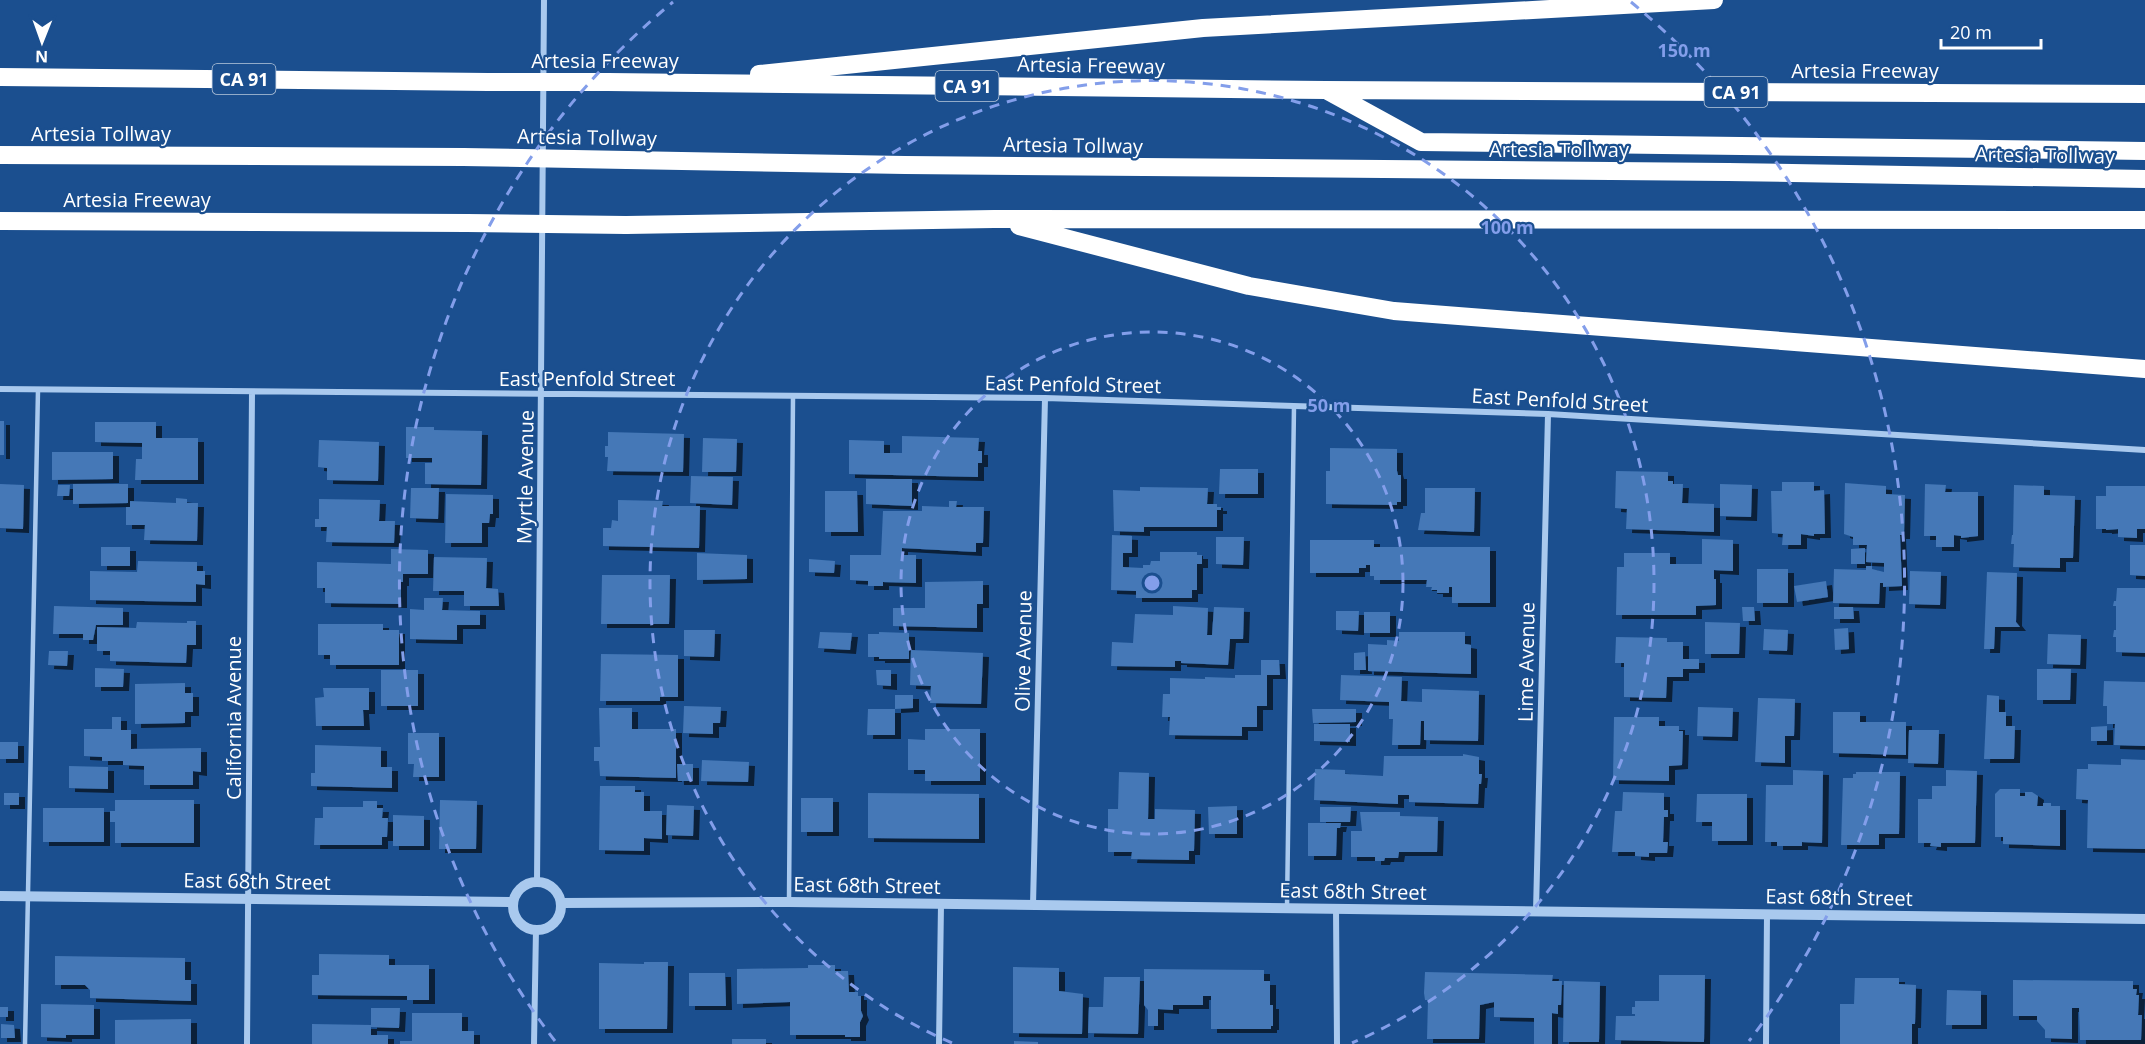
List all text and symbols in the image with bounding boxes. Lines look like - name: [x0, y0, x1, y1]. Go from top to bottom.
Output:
- north arrow: [12, 12, 72, 72]
- scale bar: [1941, 12, 2042, 50]
- text: 20 m: [1950, 20, 1992, 44]
- text: 150 m: [1657, 38, 1711, 62]
- text: N: [35, 46, 48, 68]
- street label: Artesia Freeway: [531, 47, 680, 74]
- street label: Artesia Freeway: [1017, 50, 1166, 80]
- street label: Artesia Freeway: [1791, 57, 1940, 84]
- road number: CA 91: [212, 64, 276, 94]
- road number: CA 91: [936, 71, 998, 101]
- road number: CA 91: [1704, 77, 1768, 107]
- street label: Artesia Tollway: [31, 120, 172, 147]
- street label: Artesia Tollway: [517, 122, 658, 152]
- street label: Artesia Tollway: [1003, 130, 1144, 160]
- street label: Artesia Tollway: [1489, 136, 1630, 163]
- street label: Artesia Tollway: [1975, 140, 2116, 170]
- street label: Artesia Freeway: [63, 186, 212, 213]
- text: 100 m: [1480, 215, 1534, 239]
- street label: East Penfold Street: [499, 365, 675, 392]
- street label: East Penfold Street: [984, 369, 1162, 399]
- street label: East Penfold Street: [1471, 382, 1649, 418]
- text: 50 m: [1308, 393, 1350, 417]
- street label: Myrtle Avenue: [510, 410, 540, 544]
- centre of rings: [1142, 573, 1162, 593]
- street label: Olive Avenue: [1008, 590, 1038, 712]
- street label: Lime Avenue: [1511, 602, 1541, 722]
- street label: California Avenue: [220, 636, 247, 800]
- street label: East 68th Street: [183, 866, 331, 896]
- street label: East 68th Street: [793, 870, 941, 900]
- street label: East 68th Street: [1279, 876, 1427, 906]
- street label: East 68th Street: [1765, 882, 1913, 912]

